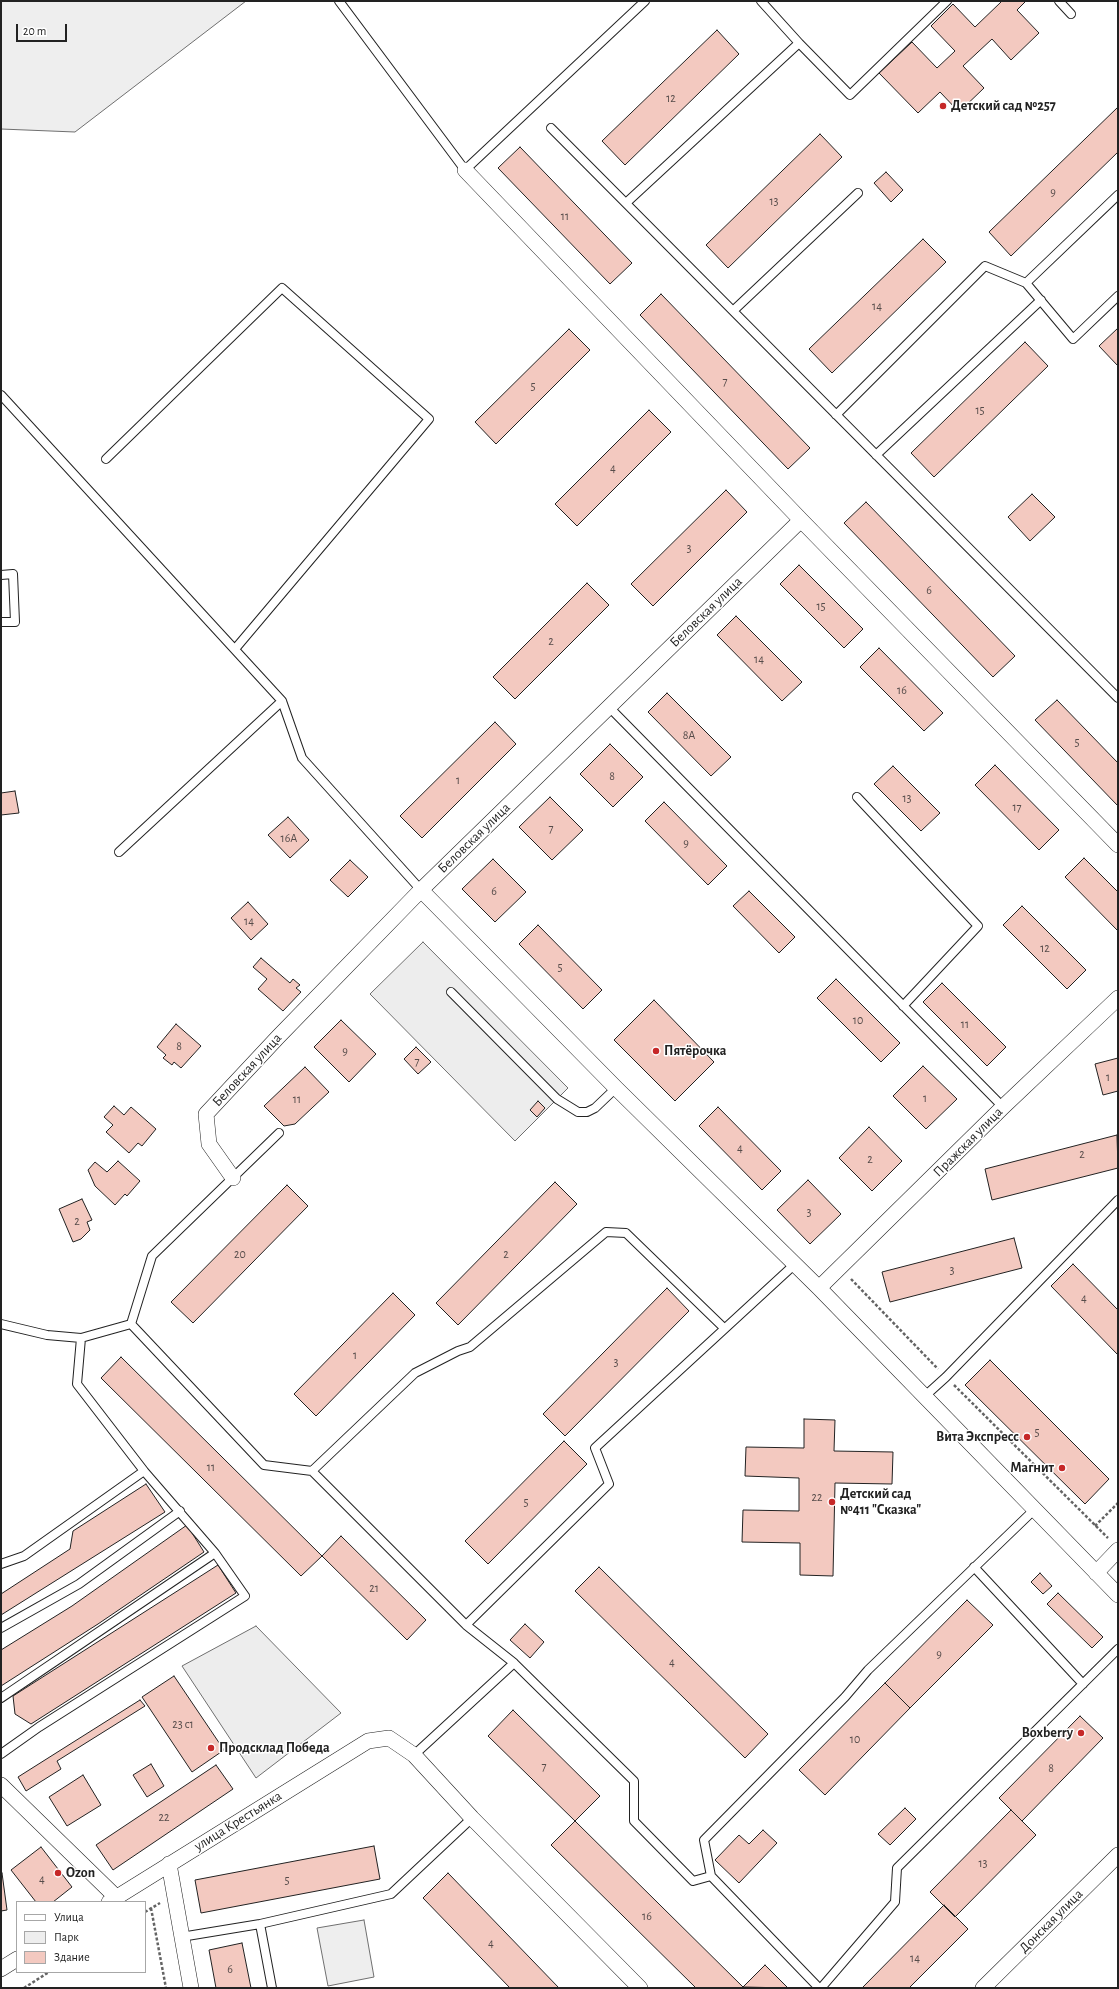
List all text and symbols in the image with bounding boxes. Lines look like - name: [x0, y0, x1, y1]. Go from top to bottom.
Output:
- scale bar: [18, 16, 69, 42]
- text: 20 m: [23, 25, 46, 37]
- house number: 12: [666, 91, 676, 105]
- place label: Детский сад №257: [951, 98, 1056, 114]
- marker: Детский сад №257: [938, 101, 948, 111]
- house number: 9: [1050, 185, 1056, 199]
- house number: 13: [769, 194, 779, 208]
- house number: 11: [561, 209, 569, 223]
- house number: 14: [872, 299, 882, 313]
- house number: 7: [722, 374, 728, 388]
- house number: 5: [530, 379, 536, 393]
- house number: 15: [975, 403, 985, 417]
- house number: 4: [610, 461, 616, 475]
- house number: 3: [687, 541, 691, 555]
- street label: Беловская улица: [666, 573, 746, 651]
- house number: 6: [926, 583, 932, 597]
- house number: 15: [816, 599, 826, 613]
- house number: 2: [548, 634, 554, 648]
- house number: 14: [754, 652, 764, 666]
- house number: 16: [897, 683, 907, 697]
- house number: 8А: [683, 728, 695, 742]
- house number: 5: [1074, 735, 1080, 749]
- house number: 8: [609, 769, 615, 783]
- house number: 1: [456, 773, 460, 787]
- house number: 13: [902, 791, 912, 805]
- street label: Беловская улица: [434, 799, 514, 877]
- house number: 17: [1012, 800, 1022, 814]
- house number: 7: [548, 821, 554, 835]
- house number: 16А: [281, 831, 297, 845]
- house number: 9: [683, 836, 689, 850]
- house number: 6: [491, 884, 497, 898]
- house number: 14: [244, 914, 254, 928]
- house number: 12: [1040, 941, 1050, 955]
- house number: 5: [557, 960, 563, 974]
- house number: 10: [853, 1013, 863, 1027]
- house number: 11: [961, 1017, 969, 1031]
- street label: Беловская улица: [209, 1030, 285, 1110]
- house number: 8: [176, 1039, 182, 1053]
- place label: Пятёрочка: [664, 1043, 726, 1059]
- house number: 9: [342, 1044, 348, 1058]
- marker: Пятёрочка: [651, 1046, 661, 1056]
- house number: 7: [414, 1054, 420, 1068]
- house number: 1: [1106, 1070, 1110, 1084]
- house number: 1: [923, 1091, 927, 1105]
- house number: 11: [293, 1092, 301, 1106]
- street label: Пражская улица: [930, 1104, 1006, 1180]
- house number: 4: [737, 1141, 743, 1155]
- house number: 2: [1079, 1147, 1085, 1161]
- house number: 2: [867, 1152, 873, 1166]
- house number: 3: [807, 1205, 811, 1219]
- house number: 2: [74, 1214, 80, 1228]
- house number: 20: [234, 1247, 246, 1261]
- house number: 2: [503, 1247, 509, 1261]
- house number: 3: [950, 1263, 954, 1277]
- house number: 4: [1081, 1291, 1087, 1305]
- house number: 1: [353, 1348, 357, 1362]
- house number: 3: [614, 1355, 618, 1369]
- house number: 5: [1034, 1425, 1040, 1439]
- place label: Вита Экспресс: [936, 1429, 1019, 1445]
- marker: Вита Экспресс: [1022, 1432, 1032, 1442]
- house number: 11: [207, 1460, 215, 1474]
- place label: Магнит: [1010, 1460, 1054, 1476]
- marker: Магнит: [1057, 1463, 1067, 1473]
- place label: Детский сад №411 "Сказка": [840, 1486, 921, 1518]
- house number: 22: [812, 1490, 822, 1504]
- house number: 5: [523, 1495, 529, 1509]
- marker: Детский сад №411 "Сказка": [827, 1497, 837, 1507]
- house number: 21: [369, 1581, 379, 1595]
- house number: 9: [936, 1647, 942, 1661]
- house number: 4: [669, 1655, 675, 1669]
- house number: 23 с1: [172, 1717, 194, 1731]
- place label: Boxberry: [1022, 1725, 1073, 1741]
- marker: Boxberry: [1076, 1728, 1086, 1738]
- house number: 10: [850, 1732, 860, 1746]
- place label: Продсклад Победа: [219, 1740, 330, 1756]
- marker: Продсклад Победа: [206, 1743, 216, 1753]
- house number: 7: [541, 1759, 547, 1773]
- house number: 8: [1048, 1761, 1054, 1775]
- street label: улица Крестьянка: [191, 1787, 285, 1855]
- house number: 22: [159, 1810, 169, 1824]
- house number: 13: [978, 1856, 988, 1870]
- place label: Ozon: [66, 1865, 95, 1881]
- marker: Ozon: [53, 1868, 63, 1878]
- house number: 4: [39, 1872, 45, 1886]
- house number: 5: [284, 1873, 290, 1887]
- street label: Донская улица: [1016, 1886, 1086, 1956]
- legend: [16, 1901, 146, 1973]
- house number: 16: [642, 1909, 652, 1923]
- text: Улица: [54, 1911, 84, 1923]
- text: Парк: [54, 1931, 79, 1943]
- house number: 4: [488, 1936, 494, 1950]
- text: Здание: [54, 1951, 90, 1963]
- house number: 14: [910, 1951, 920, 1965]
- house number: 6: [227, 1962, 233, 1976]

